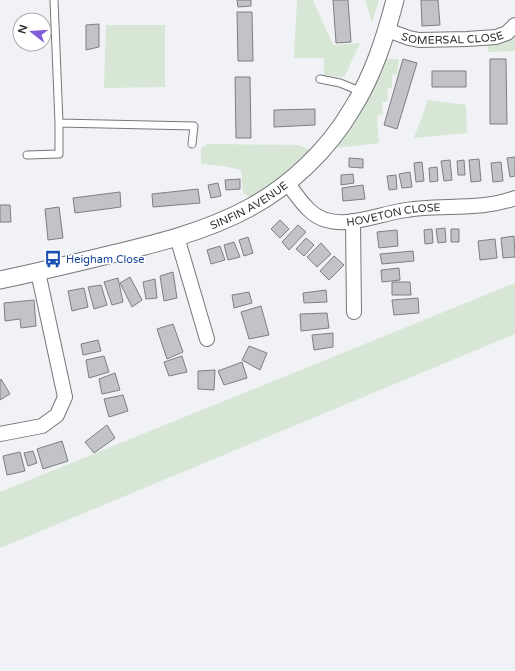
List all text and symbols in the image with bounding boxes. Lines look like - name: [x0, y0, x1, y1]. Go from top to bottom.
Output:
- north arrow: [12, 12, 52, 52]
- text: N: [15, 23, 30, 35]
- street label: SOMERSAL CLOSE: [400, 28, 505, 47]
- street label: SINFIN AVENUE: [208, 178, 290, 232]
- street label: HOVETON CLOSE: [346, 201, 441, 229]
- bus stop icon: Heigham Close: [43, 249, 63, 269]
- place label: Heigham Close: [66, 253, 144, 266]

